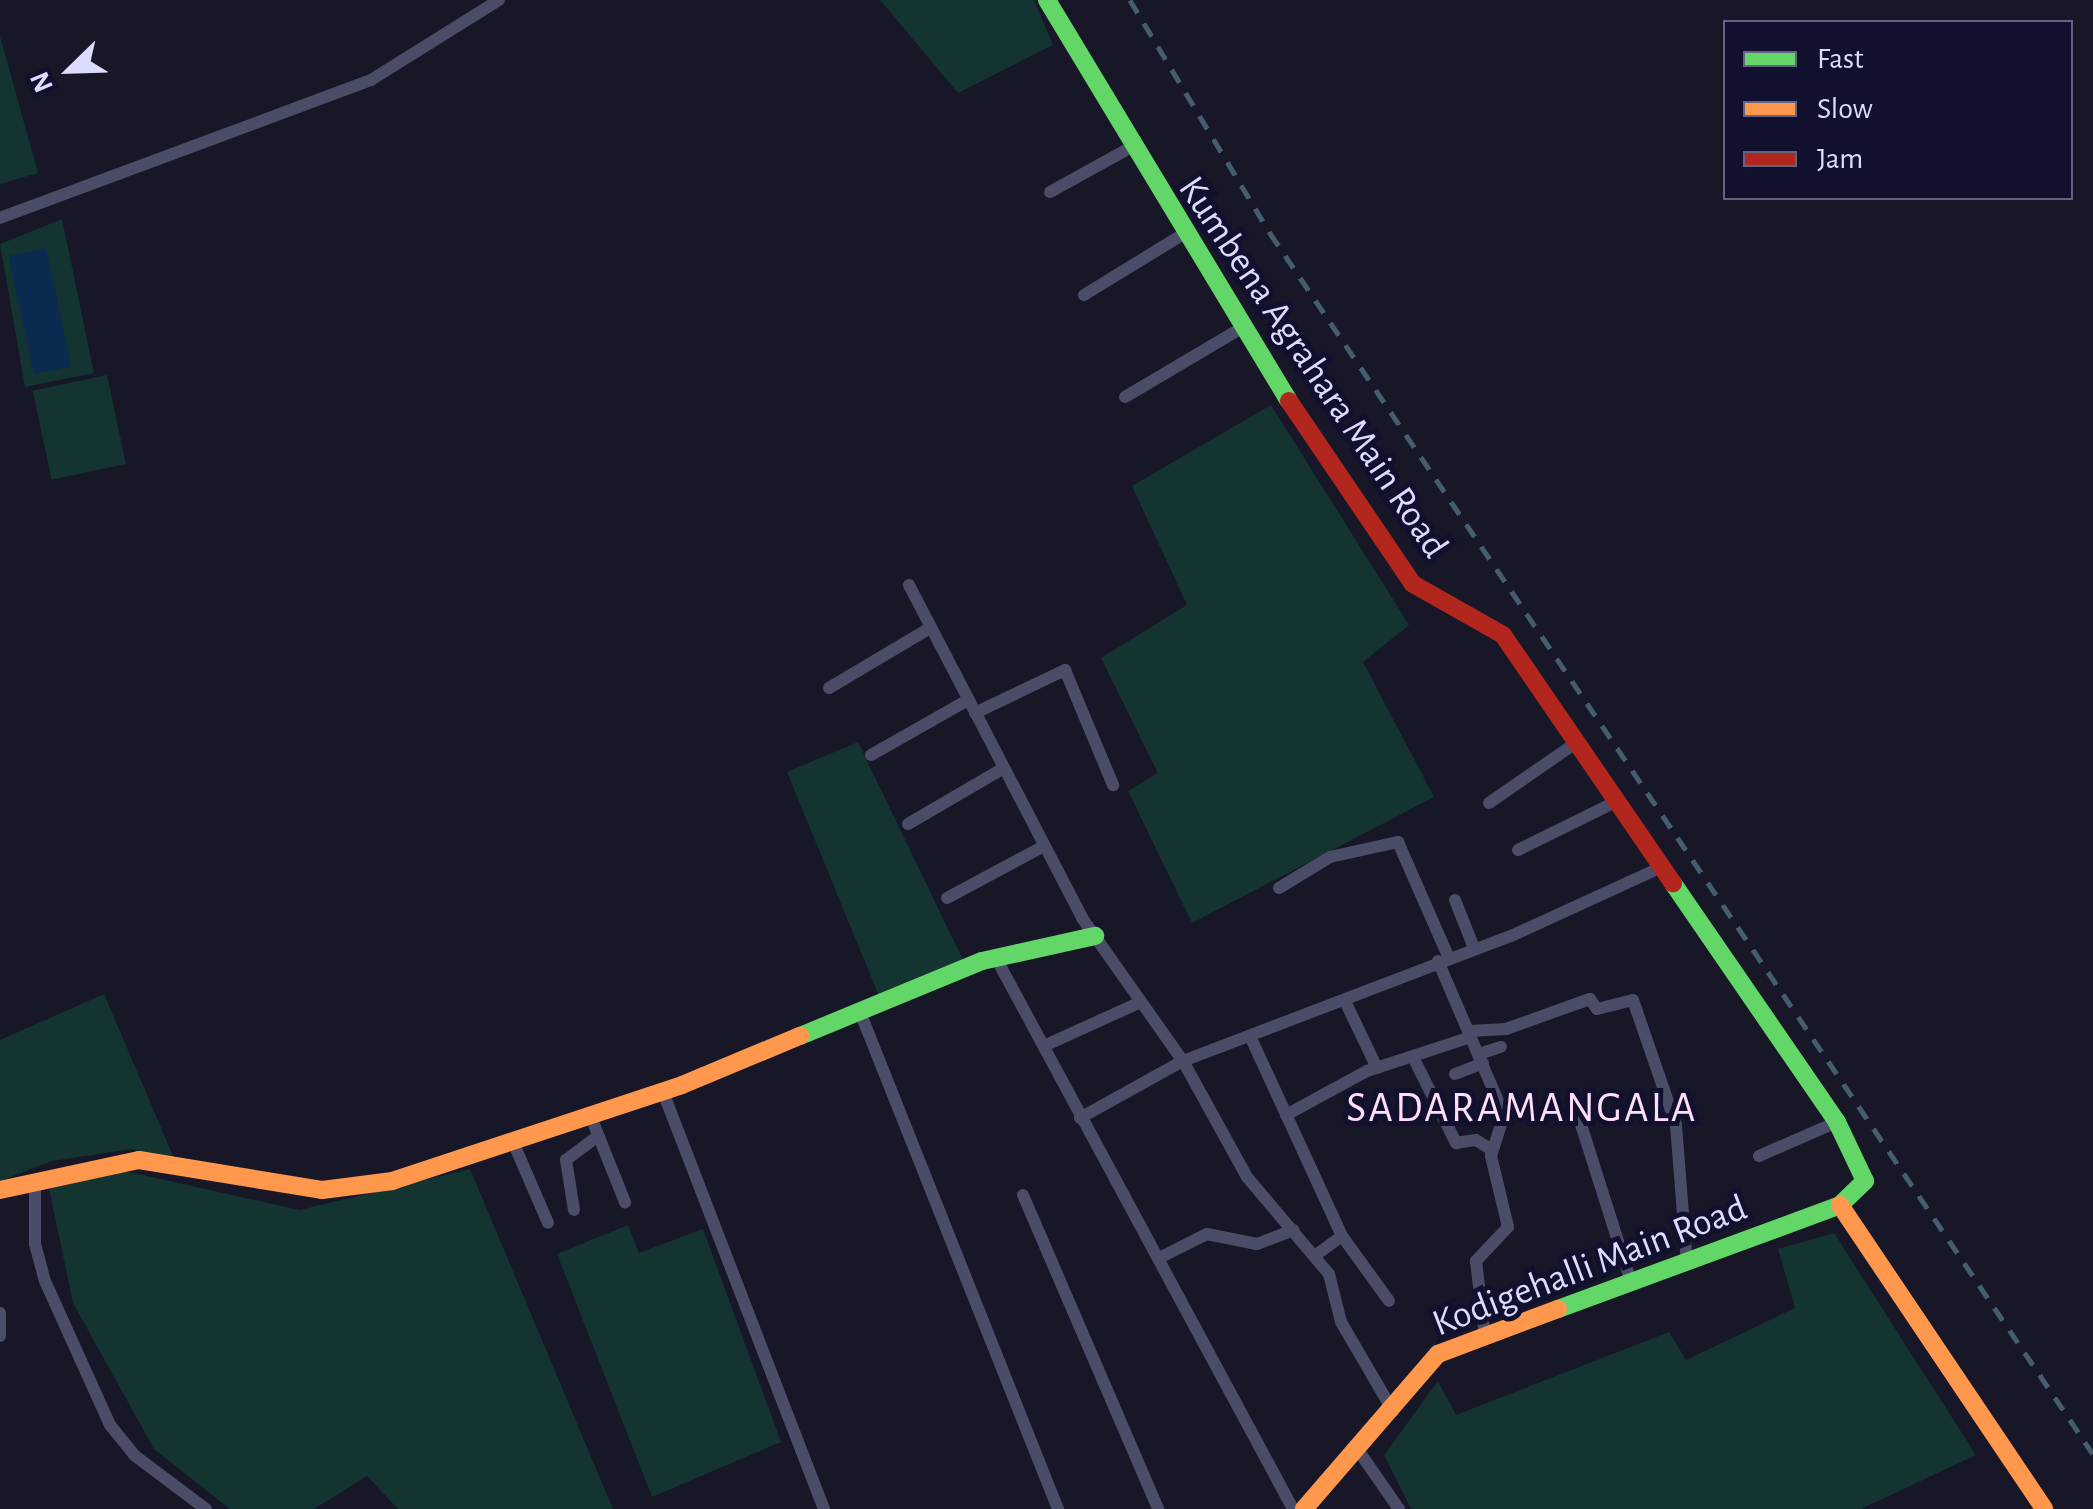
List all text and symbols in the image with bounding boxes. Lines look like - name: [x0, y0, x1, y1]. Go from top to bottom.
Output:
- north arrow: [20, 20, 120, 120]
- legend: [1723, 20, 2073, 200]
- text: Fast: [1817, 44, 1864, 74]
- text: N: [26, 67, 59, 96]
- text: Slow: [1817, 94, 1873, 124]
- text: Jam: [1817, 144, 1863, 174]
- street label: Kumbena Agrahara Main Road: [1167, 169, 1457, 567]
- district label: SADARAMANGALA: [1346, 1083, 1698, 1133]
- street label: Kodigehalli Main Road: [1426, 1186, 1754, 1348]

